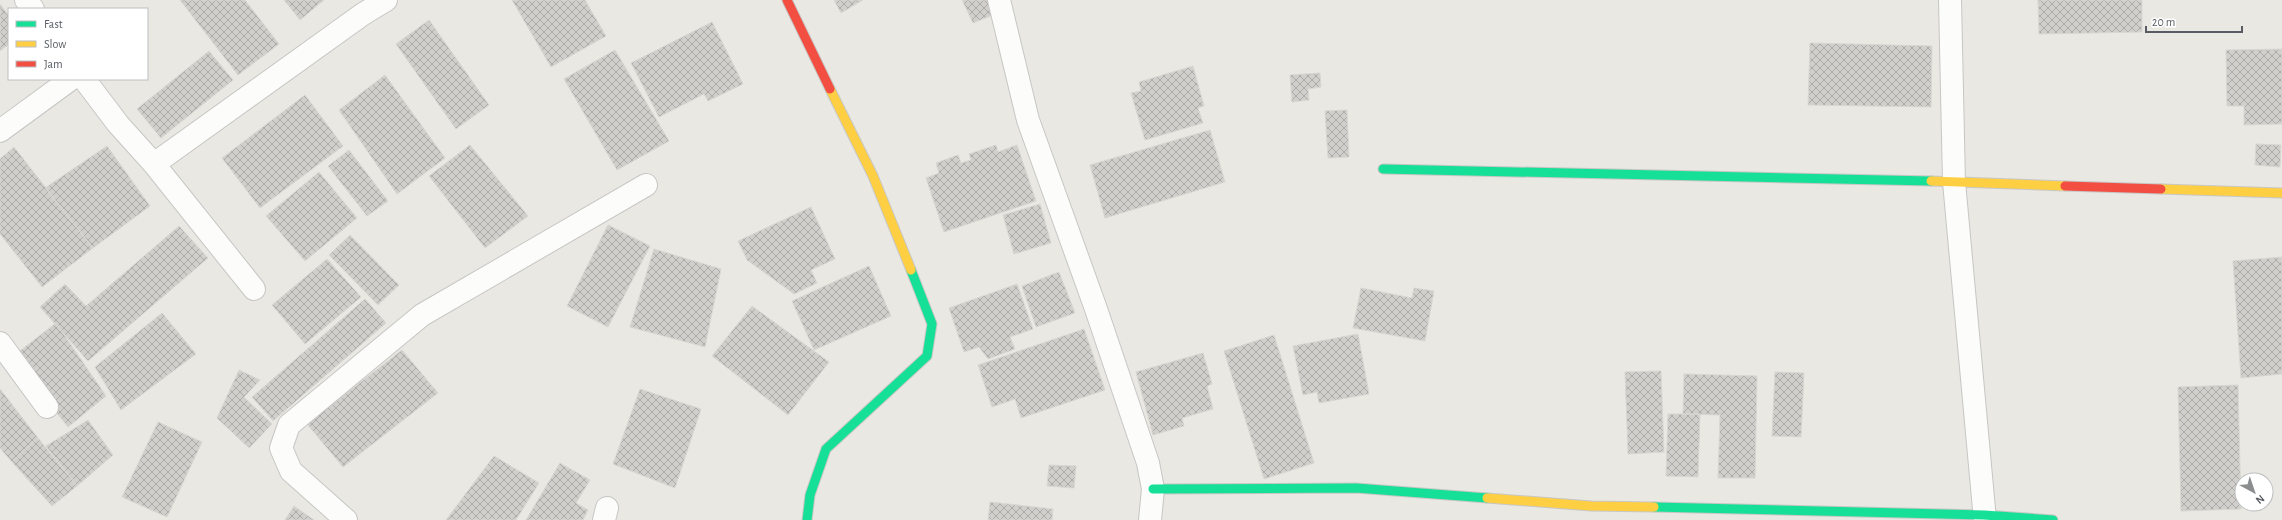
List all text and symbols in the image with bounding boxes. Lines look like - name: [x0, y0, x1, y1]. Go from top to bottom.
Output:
- legend: [8, 8, 148, 80]
- scale bar: [2146, 8, 2242, 34]
- text: 20 m: [2152, 16, 2175, 28]
- text: Fast: [44, 18, 63, 30]
- text: Slow: [44, 38, 66, 50]
- text: Jam: [44, 58, 63, 70]
- north arrow: [2234, 472, 2274, 512]
- text: N: [2254, 493, 2267, 506]

